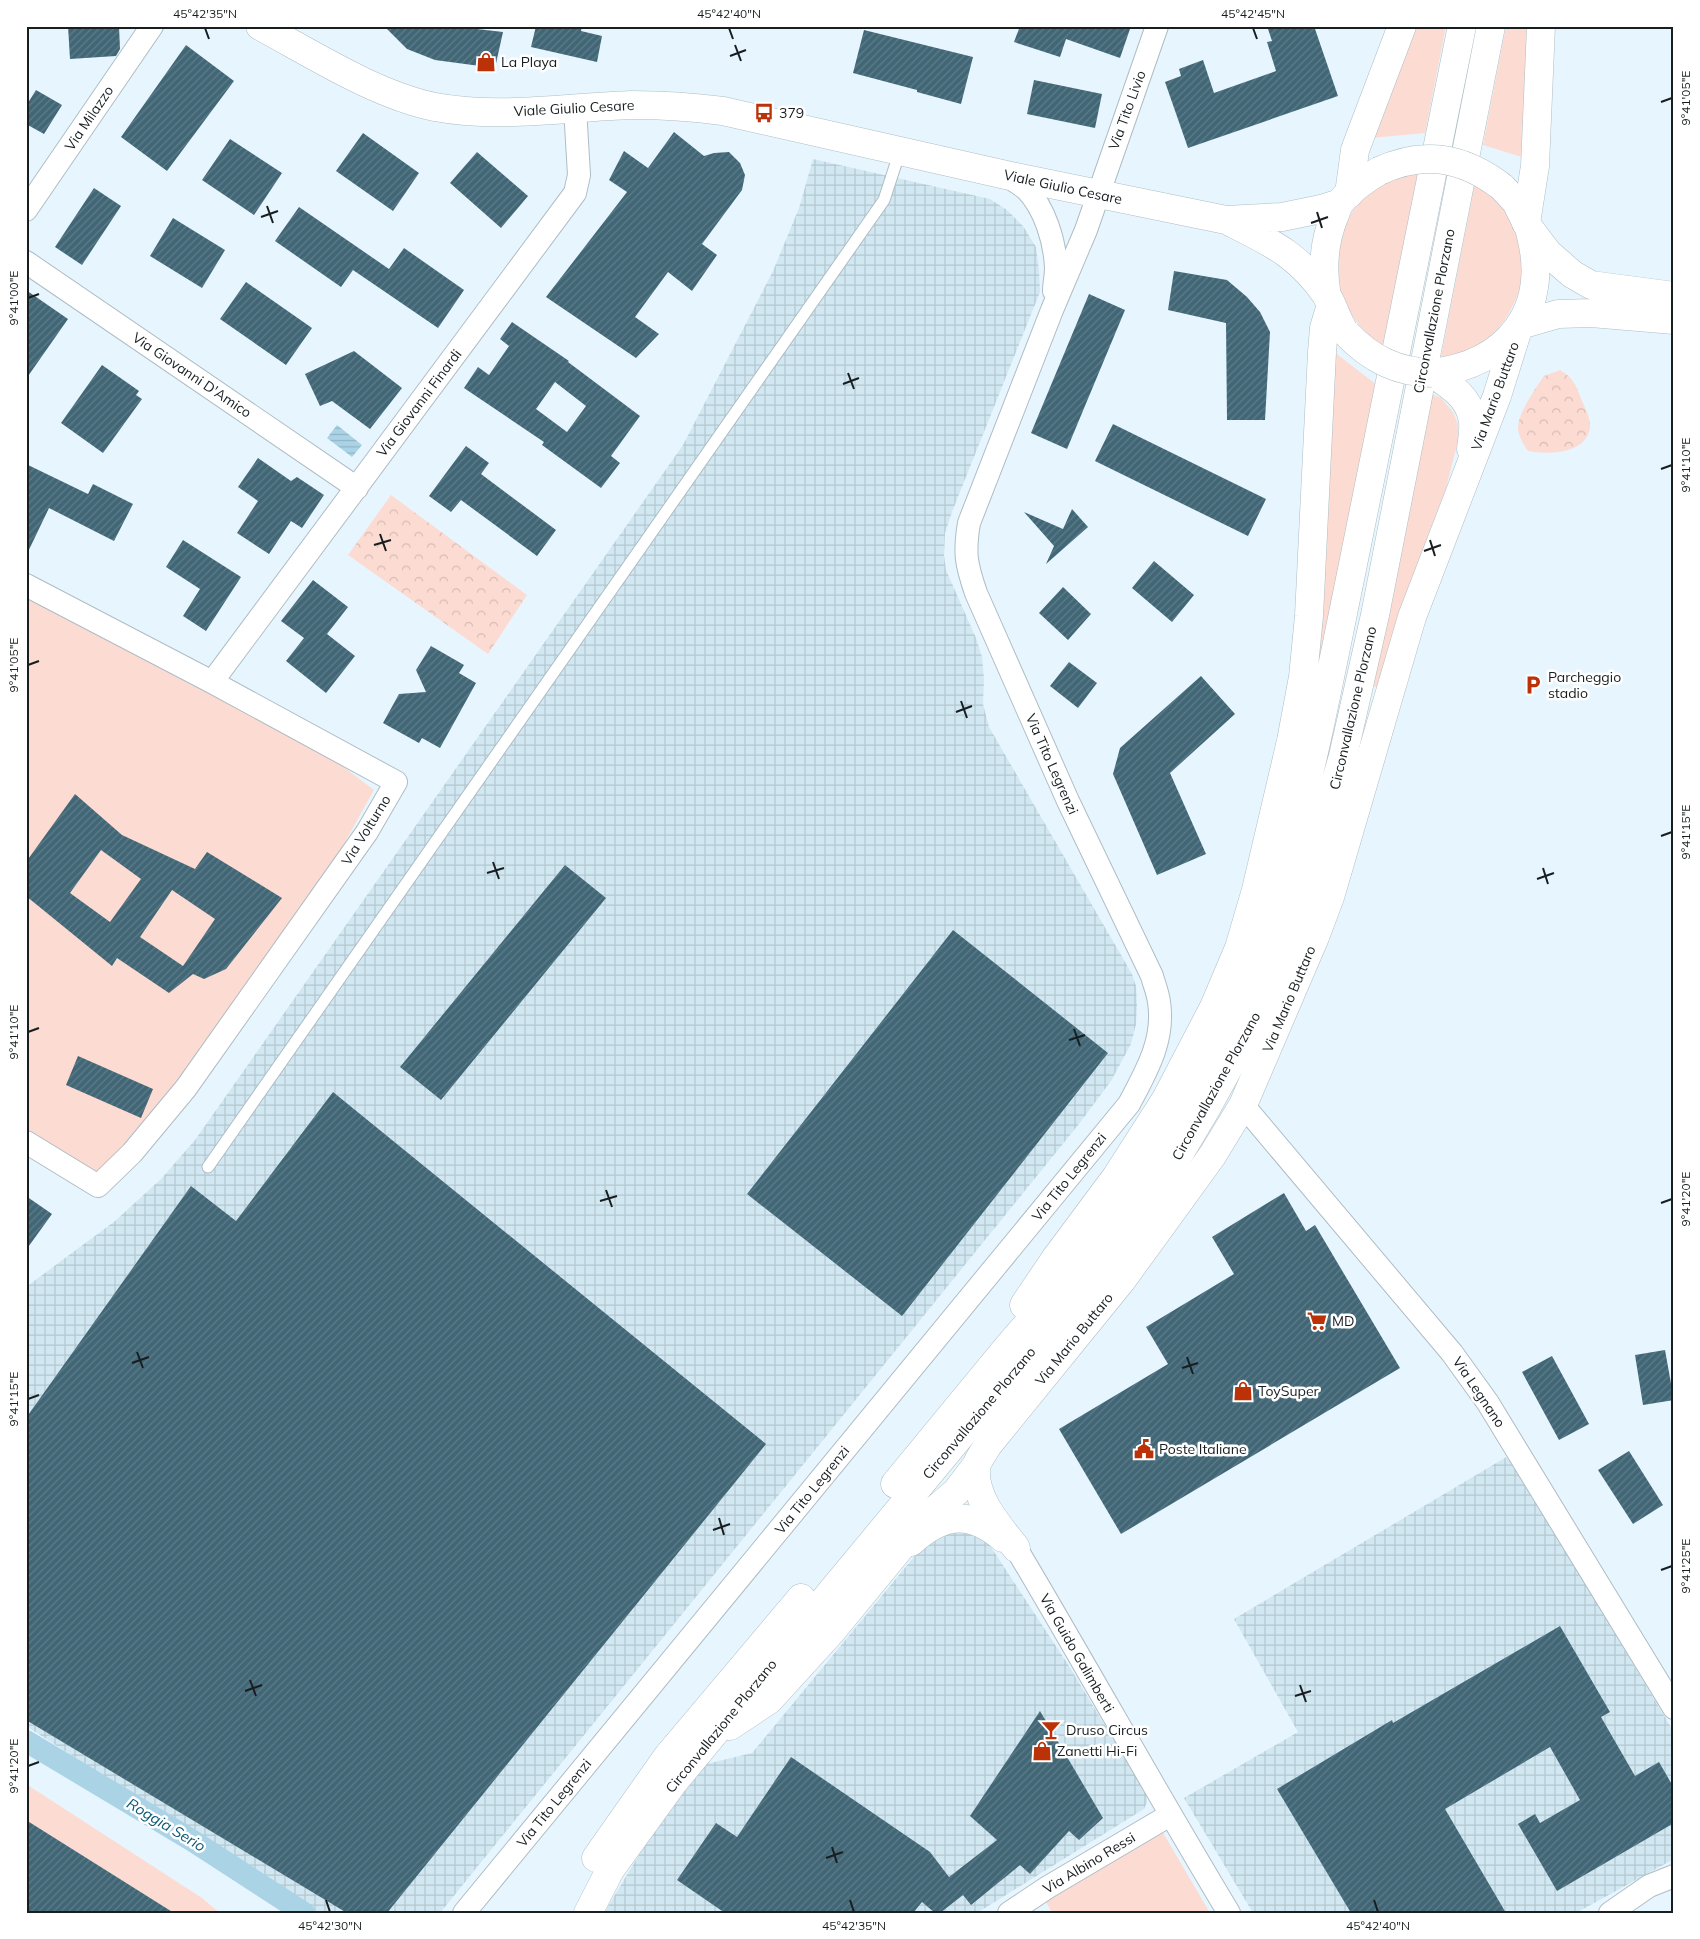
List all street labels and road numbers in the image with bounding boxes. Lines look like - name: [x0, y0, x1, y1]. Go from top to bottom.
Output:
- street label: Via Tito Livio: [1104, 68, 1150, 152]
- street label: Via Milazzo: [61, 82, 117, 154]
- street label: Viale Giulio Cesare: [513, 96, 635, 120]
- street label: Viale Giulio Cesare: [1002, 166, 1124, 208]
- street label: Circonvallazione Plorzano: [1409, 227, 1459, 395]
- street label: Via Giovanni D'Amico: [129, 328, 255, 422]
- street label: Via Mario Buttaro: [1467, 339, 1523, 453]
- street label: Via Giovanni Finardi: [373, 346, 465, 460]
- street label: Circonvallazione Plorzano: [1325, 625, 1381, 791]
- street label: Via Tito Legrenzi: [1022, 711, 1082, 817]
- street label: Via Volturno: [337, 791, 395, 869]
- street label: Via Mario Buttaro: [1258, 943, 1320, 1055]
- street label: Circonvallazione Plorzano: [1168, 1009, 1264, 1163]
- street label: Via Tito Legrenzi: [1028, 1129, 1110, 1225]
- street label: Via Mario Buttaro: [1031, 1289, 1117, 1389]
- street label: Circonvallazione Plorzano: [918, 1343, 1040, 1483]
- street label: Via Legnano: [1449, 1353, 1509, 1431]
- street label: Via Tito Legrenzi: [771, 1442, 853, 1538]
- street label: Via Guido Galimberti: [1036, 1590, 1118, 1716]
- street label: Circonvallazione Plorzano: [661, 1655, 781, 1797]
- street label: Via Tito Legrenzi: [513, 1755, 595, 1851]
- street label: Via Albino Ressi: [1039, 1828, 1139, 1898]

